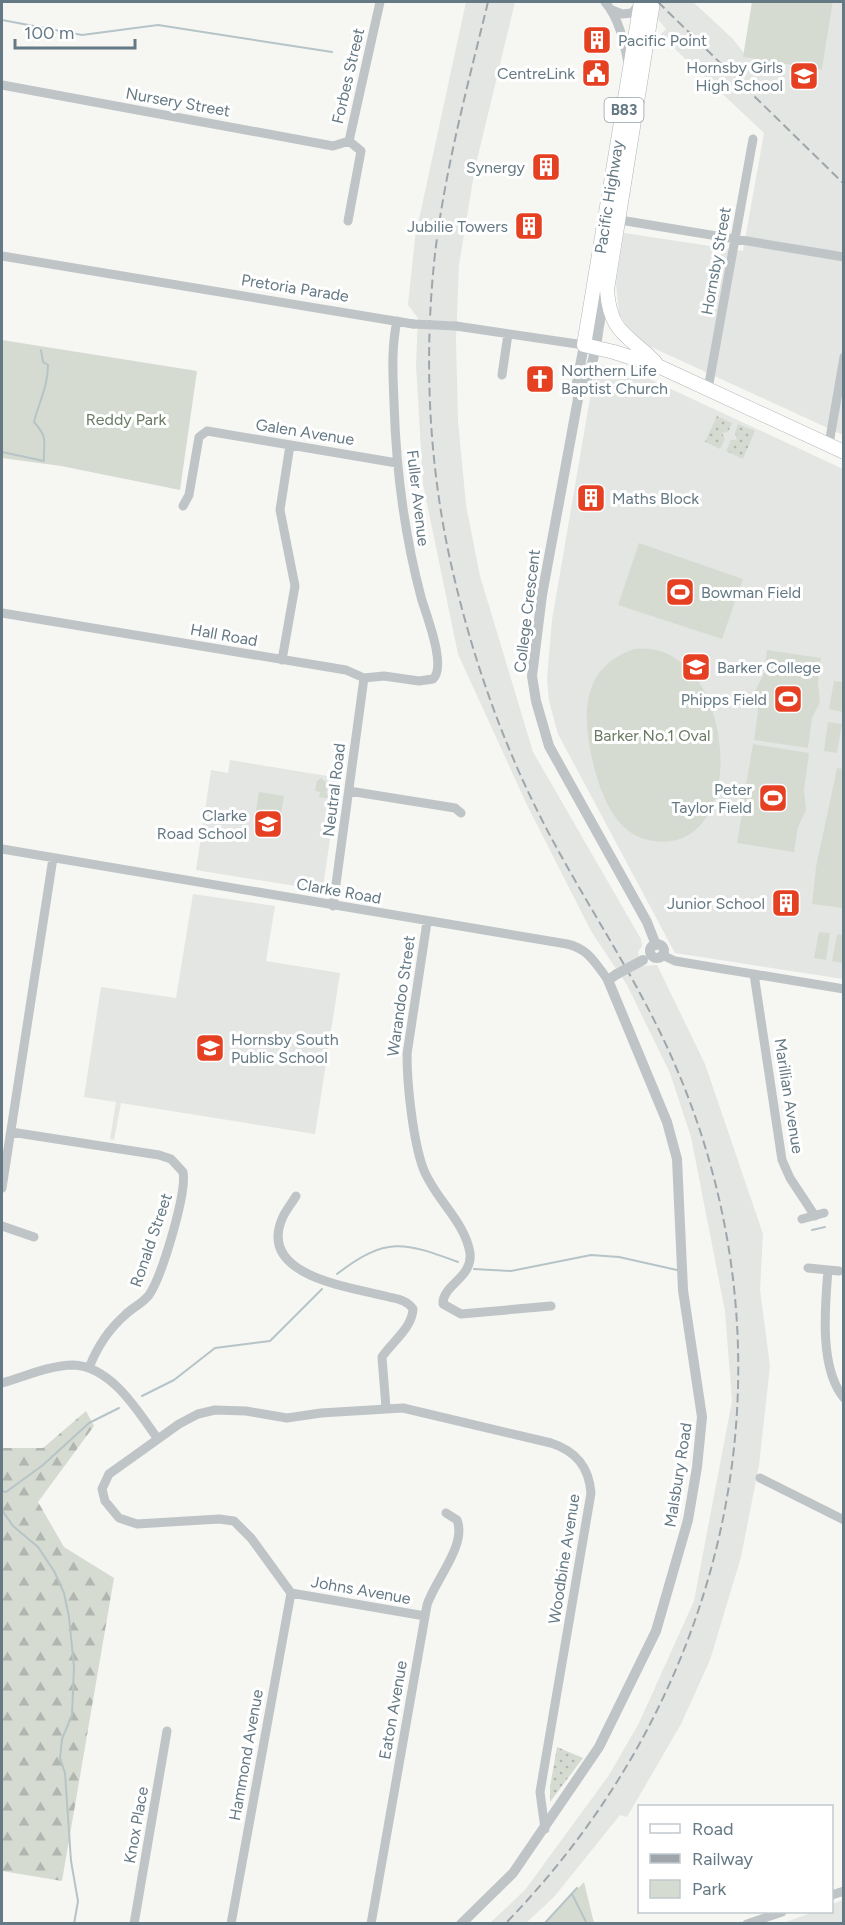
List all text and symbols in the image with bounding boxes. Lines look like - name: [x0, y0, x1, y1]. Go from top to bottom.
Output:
- scale bar: [15, 12, 135, 50]
- text: 100 m: [24, 22, 74, 44]
- building icon: Pacific Point: [581, 24, 613, 56]
- street label: Forbes Street: [328, 26, 368, 126]
- place label: Pacific Point: [618, 31, 707, 50]
- public building icon: CentreLink: [580, 57, 612, 89]
- place label: Hornsby Girls High School: [686, 58, 783, 95]
- school or university icon: Hornsby Girls High School: [788, 60, 820, 92]
- place label: CentreLink: [497, 64, 575, 83]
- street label: Nursery Street: [124, 83, 232, 121]
- road number: B83: [604, 98, 644, 122]
- street label: Pacific Highway: [591, 138, 627, 255]
- building icon: Synergy: [530, 151, 562, 183]
- place label: Synergy: [466, 158, 526, 177]
- street label: Hornsby Street: [697, 205, 735, 317]
- building icon: Jubilie Towers: [513, 210, 545, 242]
- place label: Jubilie Towers: [407, 217, 508, 236]
- street label: Pretoria Parade: [240, 270, 350, 306]
- place label: Northern Life Baptist Church: [561, 361, 668, 398]
- church icon: Northern Life Baptist Church: [524, 363, 556, 395]
- park label: Reddy Park: [86, 410, 166, 429]
- street label: Galen Avenue: [254, 415, 356, 449]
- street label: Fuller Avenue: [403, 449, 433, 547]
- building icon: Maths Block: [575, 482, 607, 514]
- place label: Maths Block: [612, 489, 699, 508]
- street label: College Crescent: [510, 548, 544, 674]
- sports icon: Bowman Field: [664, 576, 696, 608]
- place label: Bowman Field: [701, 583, 801, 602]
- street label: Hall Road: [189, 620, 259, 650]
- school or university icon: Barker College: [680, 651, 712, 683]
- place label: Barker College: [717, 658, 821, 677]
- sports icon: Phipps Field: [772, 683, 804, 715]
- place label: Phipps Field: [681, 690, 767, 709]
- park label: Barker No.1 Oval: [594, 726, 710, 745]
- street label: Neutral Road: [319, 742, 349, 838]
- place label: Peter Taylor Field: [672, 780, 753, 817]
- sports icon: Peter Taylor Field: [757, 782, 789, 814]
- place label: Clarke Road School: [157, 806, 247, 843]
- school or university icon: Clarke Road School: [252, 808, 284, 840]
- street label: Clarke Road: [295, 874, 383, 908]
- building icon: Junior School: [770, 887, 802, 919]
- place label: Junior School: [667, 894, 765, 913]
- street label: Warandoo Street: [383, 934, 419, 1058]
- place label: Hornsby South Public School: [231, 1030, 339, 1067]
- school or university icon: Hornsby South Public School: [194, 1032, 226, 1064]
- street label: Marillian Avenue: [770, 1037, 808, 1155]
- street label: Ronald Street: [126, 1191, 176, 1289]
- street label: Malsbury Road: [660, 1421, 696, 1529]
- street label: Woodbine Avenue: [544, 1492, 584, 1625]
- street label: Johns Avenue: [310, 1572, 413, 1608]
- street label: Eaton Avenue: [375, 1659, 411, 1761]
- street label: Hammond Avenue: [225, 1688, 267, 1822]
- street label: Knox Place: [120, 1785, 152, 1865]
- legend: [638, 1805, 833, 1913]
- text: Road: [692, 1818, 733, 1840]
- text: Railway: [692, 1848, 754, 1870]
- text: Park: [692, 1878, 727, 1900]

